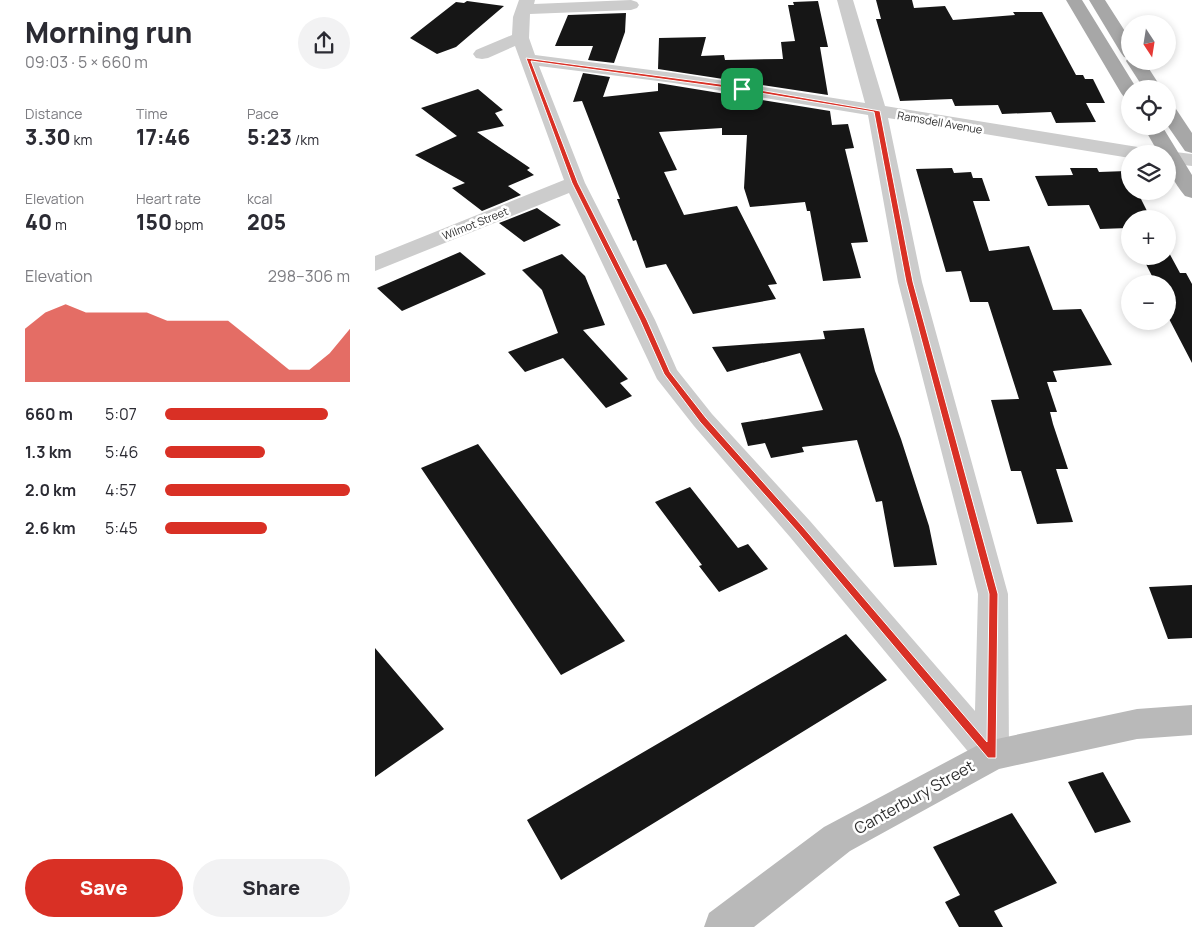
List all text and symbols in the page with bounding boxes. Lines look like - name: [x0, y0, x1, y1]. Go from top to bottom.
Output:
- text: Morning run: [25, 13, 192, 51]
- north arrow: [1121, 15, 1176, 70]
- map controls: [1121, 15, 1176, 330]
- button: share: [298, 17, 350, 69]
- text: 09:03 · 5 × 660 m: [25, 51, 148, 73]
- pin: [721, 68, 763, 110]
- icon: arrive: [728, 75, 756, 103]
- button: locate: [1121, 80, 1176, 135]
- text: Distance: [25, 104, 82, 123]
- text: Time: [136, 104, 168, 123]
- text: Pace: [247, 104, 279, 123]
- street label: Ramsdell Avenue: [896, 107, 984, 137]
- text: 3.30: [25, 123, 71, 151]
- text: 17:46: [136, 123, 190, 151]
- text: 5:23: [247, 123, 292, 151]
- text: km: [71, 130, 92, 149]
- text: /km: [292, 130, 319, 149]
- button: layers: [1121, 145, 1176, 200]
- text: Elevation: [25, 189, 84, 208]
- text: Heart rate: [136, 189, 201, 208]
- text: kcal: [247, 189, 273, 208]
- street label: Wilmot Street: [440, 203, 510, 243]
- text: 40: [25, 208, 52, 236]
- text: 150: [136, 208, 172, 236]
- text: 205: [247, 208, 286, 236]
- button: +: [1121, 210, 1176, 265]
- text: m: [52, 215, 67, 234]
- text: bpm: [172, 215, 203, 234]
- text: Elevation: [25, 265, 93, 287]
- text: 298–306 m: [268, 265, 350, 287]
- button: −: [1121, 275, 1176, 330]
- text: 660 m: [25, 403, 73, 425]
- text: 5:07: [105, 403, 137, 425]
- text: 1.3 km: [25, 441, 72, 463]
- text: 5:46: [105, 441, 138, 463]
- text: 2.0 km: [25, 479, 76, 501]
- text: 4:57: [105, 479, 137, 501]
- text: 2.6 km: [25, 517, 76, 539]
- text: 5:45: [105, 517, 138, 539]
- street label: Canterbury Street: [850, 755, 978, 839]
- button: Save: [25, 859, 183, 917]
- button: Share: [193, 859, 350, 917]

